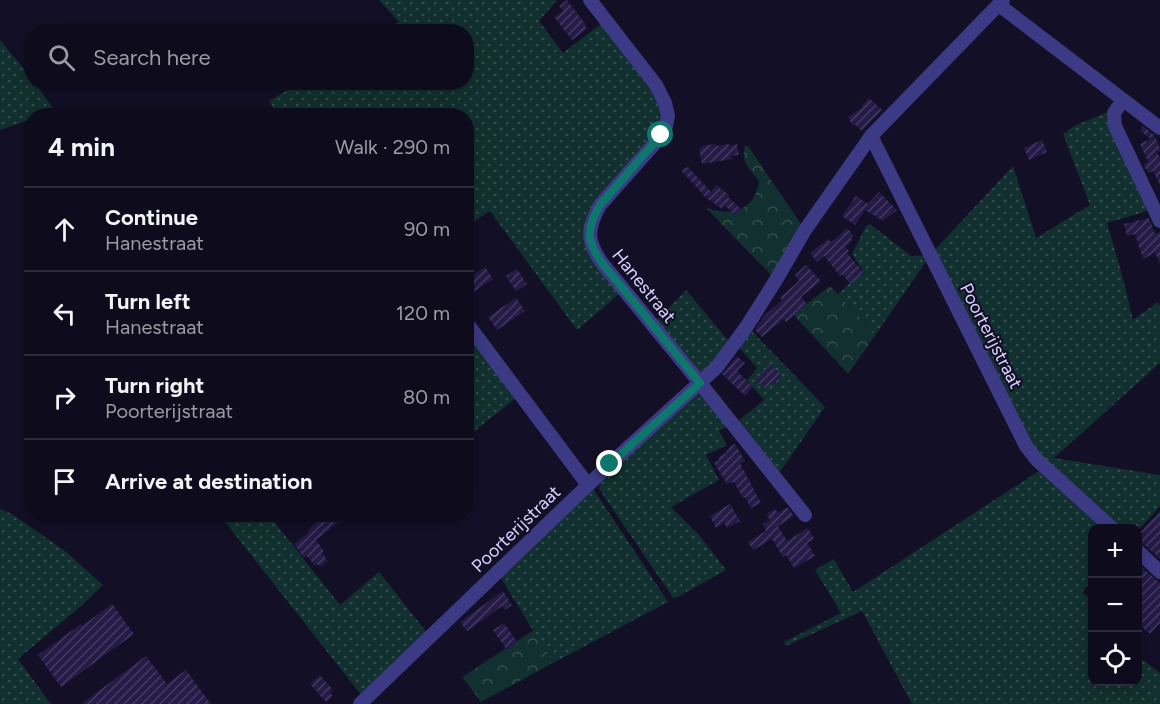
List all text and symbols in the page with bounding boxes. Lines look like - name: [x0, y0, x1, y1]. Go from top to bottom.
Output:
- search box: [24, 24, 474, 90]
- icon: search: [45, 41, 78, 74]
- text: Search here: [93, 44, 211, 71]
- route start: [647, 121, 673, 147]
- text: 4 min: [48, 131, 115, 163]
- text: Walk · 290 m: [335, 135, 450, 159]
- text: Continue: [105, 204, 198, 231]
- icon: ahead: [48, 213, 81, 246]
- text: 90 m: [404, 217, 450, 241]
- text: Hanestraat: [105, 231, 204, 255]
- street label: Hanestraat: [607, 244, 681, 328]
- street label: Poorterijstraat: [955, 280, 1027, 393]
- text: Turn left: [105, 288, 191, 315]
- icon: left: [48, 297, 81, 330]
- text: 120 m: [396, 301, 450, 325]
- text: Hanestraat: [105, 315, 204, 339]
- text: Turn right: [105, 372, 204, 399]
- icon: right: [48, 381, 81, 414]
- text: 80 m: [403, 385, 450, 409]
- text: Poorterijstraat: [105, 399, 233, 423]
- route end: [596, 450, 622, 476]
- icon: arrive: [48, 465, 81, 498]
- text: Arrive at destination: [105, 468, 313, 495]
- street label: Poorterijstraat: [467, 481, 565, 577]
- map controls: [1088, 524, 1142, 686]
- button: +: [1088, 524, 1142, 578]
- button: −: [1088, 578, 1142, 632]
- button: locate: [1088, 632, 1142, 686]

